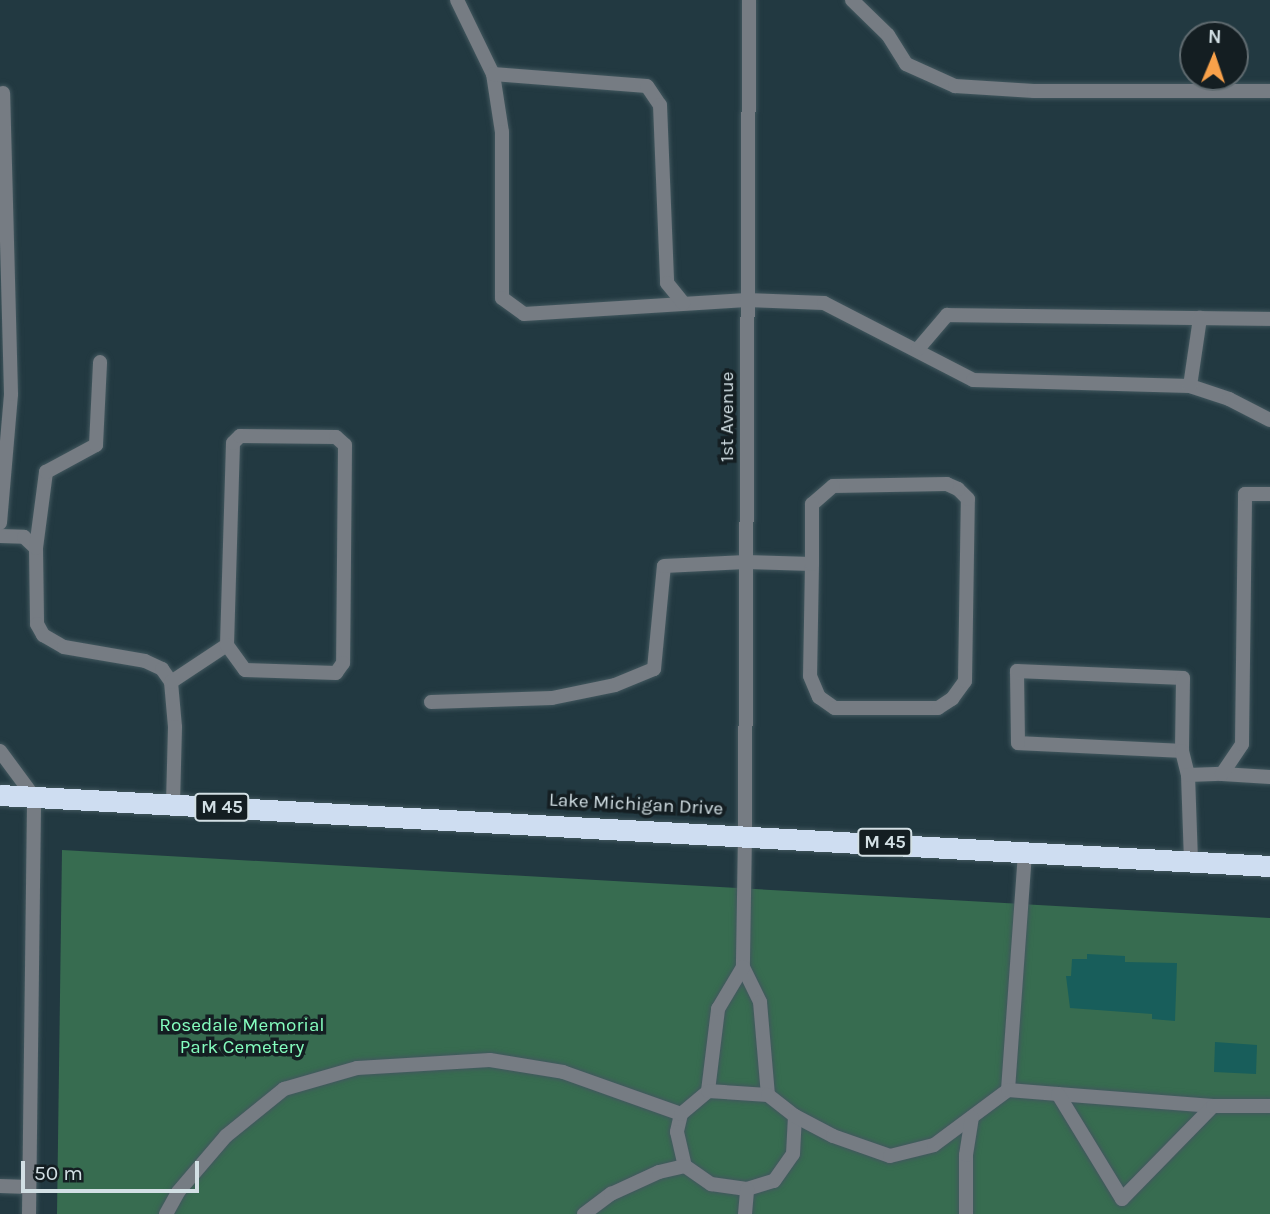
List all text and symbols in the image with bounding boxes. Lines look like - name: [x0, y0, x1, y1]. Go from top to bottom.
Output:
- north arrow: [1179, 21, 1249, 91]
- text: N: [1207, 26, 1222, 48]
- street label: 1st Avenue: [717, 372, 739, 462]
- street label: Lake Michigan Drive: [548, 789, 724, 821]
- road number: M 45: [194, 792, 250, 822]
- road number: M 45: [857, 828, 913, 856]
- park label: Rosedale Memorial Park Cemetery: [159, 1015, 325, 1059]
- scale bar: [24, 1148, 203, 1192]
- text: 50 m: [34, 1161, 83, 1185]

